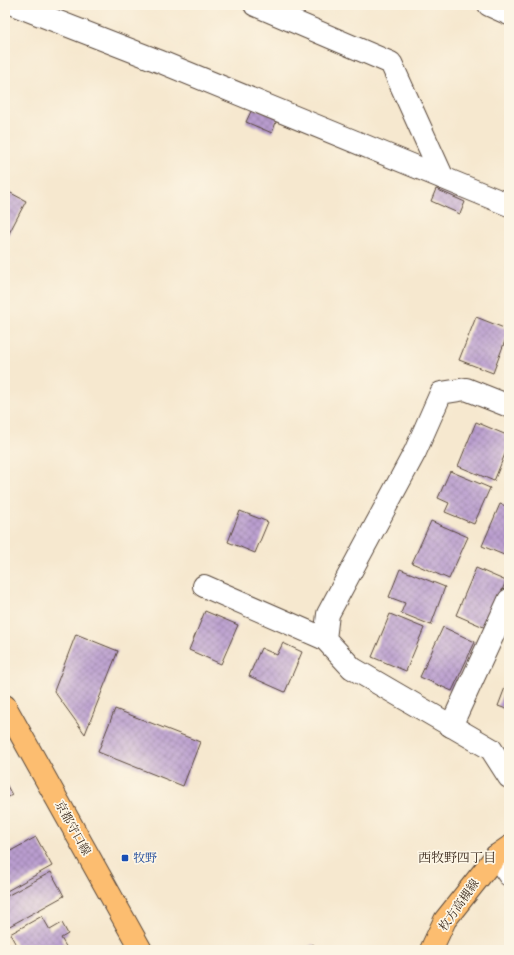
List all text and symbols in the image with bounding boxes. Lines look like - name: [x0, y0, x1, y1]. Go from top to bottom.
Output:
- street label: 京都守口線: [51, 798, 94, 859]
- district label: 西牧野四丁目: [418, 850, 496, 868]
- place label: 牧野: [133, 851, 157, 867]
- marker: 牧野: [120, 853, 130, 863]
- street label: 枚方高槻線: [436, 876, 484, 935]

